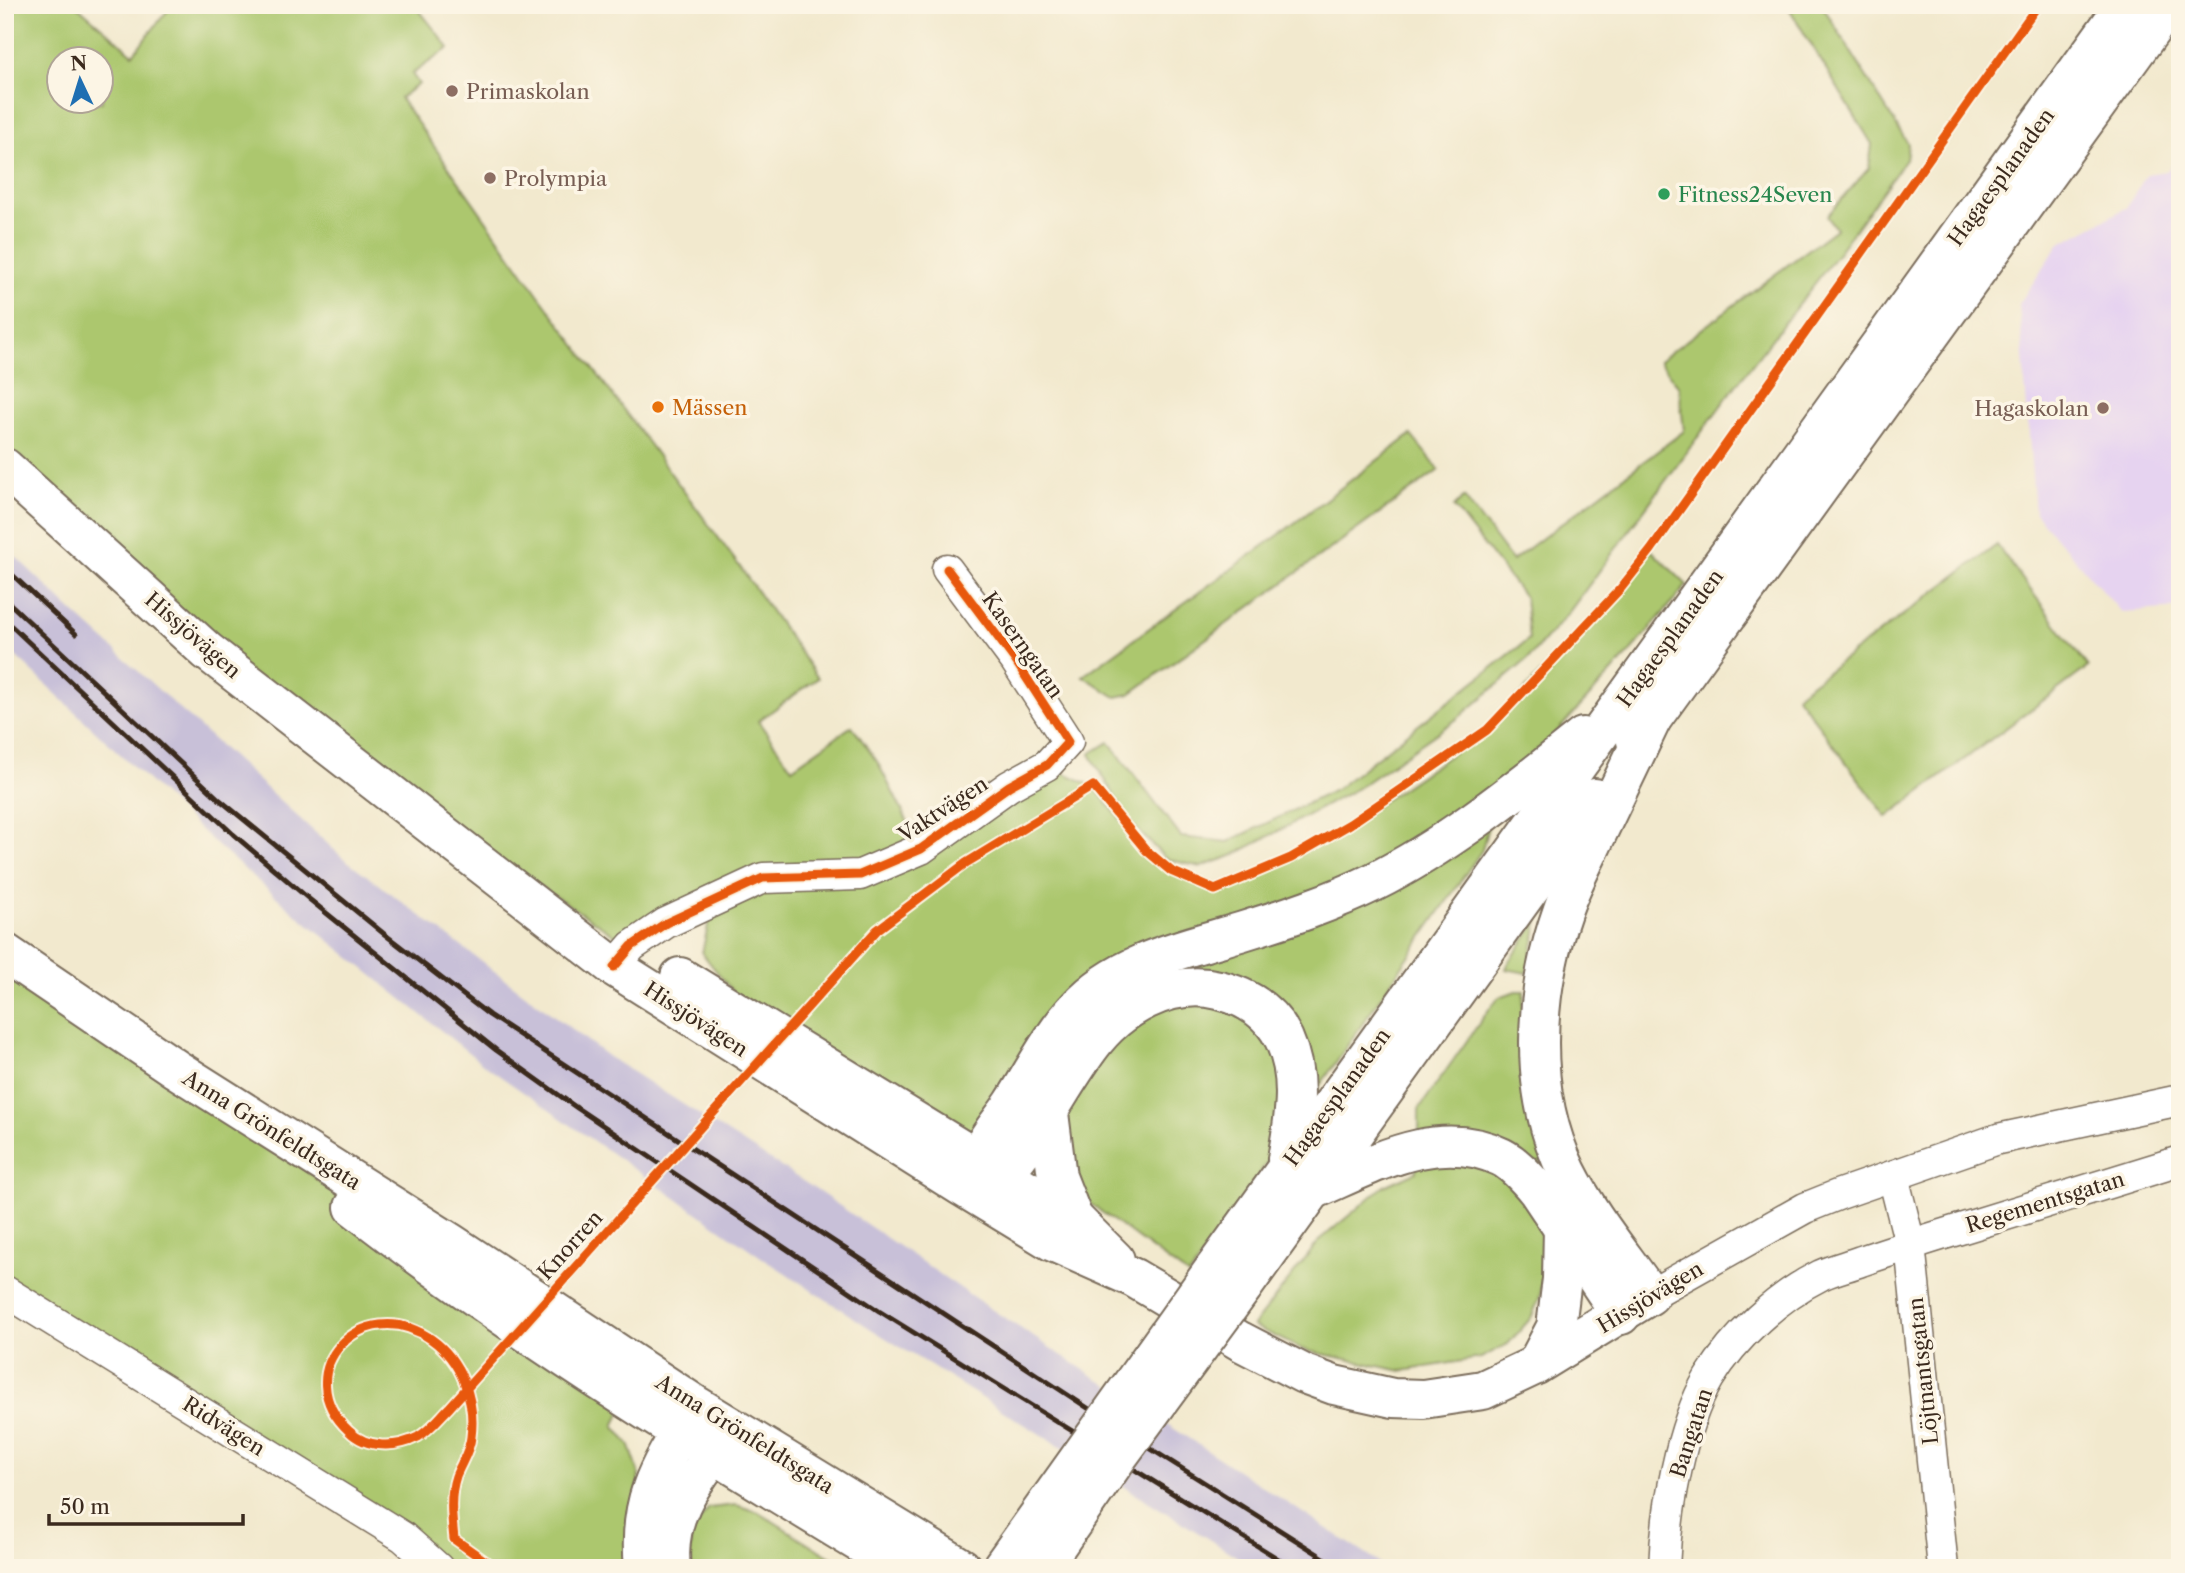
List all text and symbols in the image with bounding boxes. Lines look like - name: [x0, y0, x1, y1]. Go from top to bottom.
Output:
- north arrow: [46, 46, 116, 116]
- text: N: [70, 51, 88, 76]
- place label: Primaskolan: [466, 79, 590, 104]
- marker: Primaskolan: [444, 83, 460, 99]
- street label: Hagaesplanaden: [1943, 103, 2059, 251]
- place label: Prolympia: [504, 166, 608, 191]
- marker: Prolympia: [482, 170, 498, 186]
- place label: Fitness24Seven: [1678, 182, 1832, 207]
- marker: Fitness24Seven: [1656, 186, 1672, 202]
- place label: Mässen: [672, 395, 747, 420]
- place label: Hagaskolan: [1974, 396, 2089, 421]
- marker: Mässen: [650, 399, 666, 415]
- marker: Hagaskolan: [2095, 400, 2111, 416]
- street label: Hagaesplanaden: [1612, 564, 1728, 712]
- street label: Hissjövägen: [140, 587, 246, 683]
- street label: Kaserngatan: [977, 587, 1069, 703]
- street label: Vaktvägen: [893, 771, 992, 848]
- street label: Hissjövägen: [639, 976, 753, 1062]
- street label: Hagaesplanaden: [1279, 1023, 1395, 1171]
- street label: Anna Grönfeldtsgata: [178, 1065, 366, 1195]
- street label: Regementsgatan: [1963, 1166, 2127, 1238]
- street label: Knorren: [532, 1205, 608, 1285]
- street label: Hissjövägen: [1593, 1256, 1707, 1338]
- street label: Löjtnantsgatan: [1903, 1296, 1943, 1446]
- street label: Anna Grönfeldtsgata: [651, 1369, 839, 1499]
- street label: Bangatan: [1665, 1385, 1717, 1481]
- street label: Ridvägen: [178, 1391, 270, 1461]
- scale bar: [49, 1482, 243, 1526]
- text: 50 m: [60, 1494, 110, 1519]

